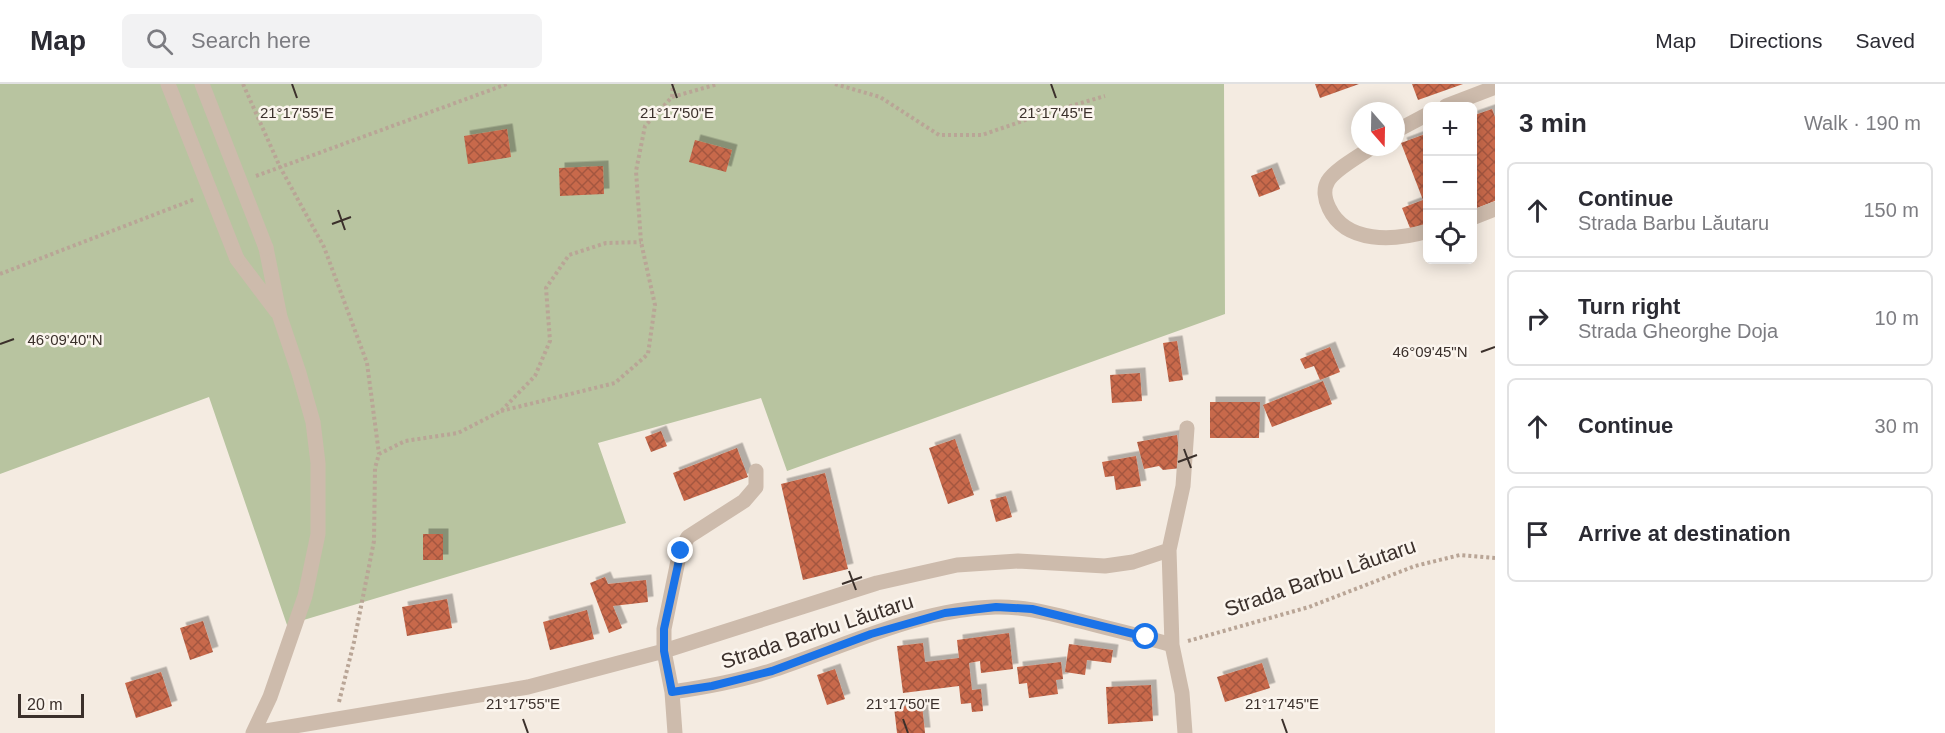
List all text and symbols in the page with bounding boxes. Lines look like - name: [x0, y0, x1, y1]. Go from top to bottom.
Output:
- search box: [122, 14, 542, 68]
- text: Map: [30, 25, 86, 56]
- icon: search: [143, 25, 176, 58]
- text: Search here: [191, 28, 311, 53]
- text: Map: [1655, 29, 1696, 52]
- text: Directions: [1729, 29, 1822, 52]
- text: Saved: [1855, 29, 1915, 52]
- north arrow: [1351, 102, 1405, 156]
- map controls: [1423, 102, 1477, 264]
- button: +: [1423, 102, 1477, 156]
- text: 21°17'55"E: [260, 104, 334, 121]
- text: 21°17'50"E: [640, 104, 714, 121]
- text: 21°17'45"E: [1019, 104, 1093, 121]
- text: 3 min: [1519, 108, 1587, 138]
- text: Walk · 190 m: [1804, 112, 1921, 134]
- button: −: [1423, 156, 1477, 210]
- text: Continue: [1578, 186, 1673, 211]
- icon: ahead: [1521, 194, 1554, 227]
- text: 150 m: [1863, 199, 1919, 221]
- button: locate: [1423, 210, 1477, 264]
- text: Strada Barbu Lăutaru: [1578, 212, 1769, 234]
- text: Turn right: [1578, 294, 1680, 319]
- icon: right: [1521, 302, 1554, 335]
- text: 10 m: [1875, 307, 1919, 329]
- text: Strada Gheorghe Doja: [1578, 320, 1778, 342]
- text: 46°09'40"N: [27, 331, 103, 348]
- text: 46°09'45"N: [1392, 343, 1468, 360]
- icon: ahead: [1521, 410, 1554, 443]
- text: Continue: [1578, 413, 1673, 438]
- text: 30 m: [1875, 415, 1919, 437]
- icon: arrive: [1521, 518, 1554, 551]
- text: Arrive at destination: [1578, 521, 1791, 546]
- street label: Strada Barbu Lăutaru: [1221, 533, 1419, 621]
- route end: [667, 537, 693, 563]
- street label: Strada Barbu Lăutaru: [718, 589, 916, 673]
- route start: [1132, 623, 1158, 649]
- scale bar: [18, 691, 84, 718]
- text: 21°17'55"E: [486, 695, 560, 712]
- text: 21°17'50"E: [866, 695, 940, 712]
- text: 21°17'45"E: [1245, 695, 1319, 712]
- text: 20 m: [27, 696, 63, 713]

